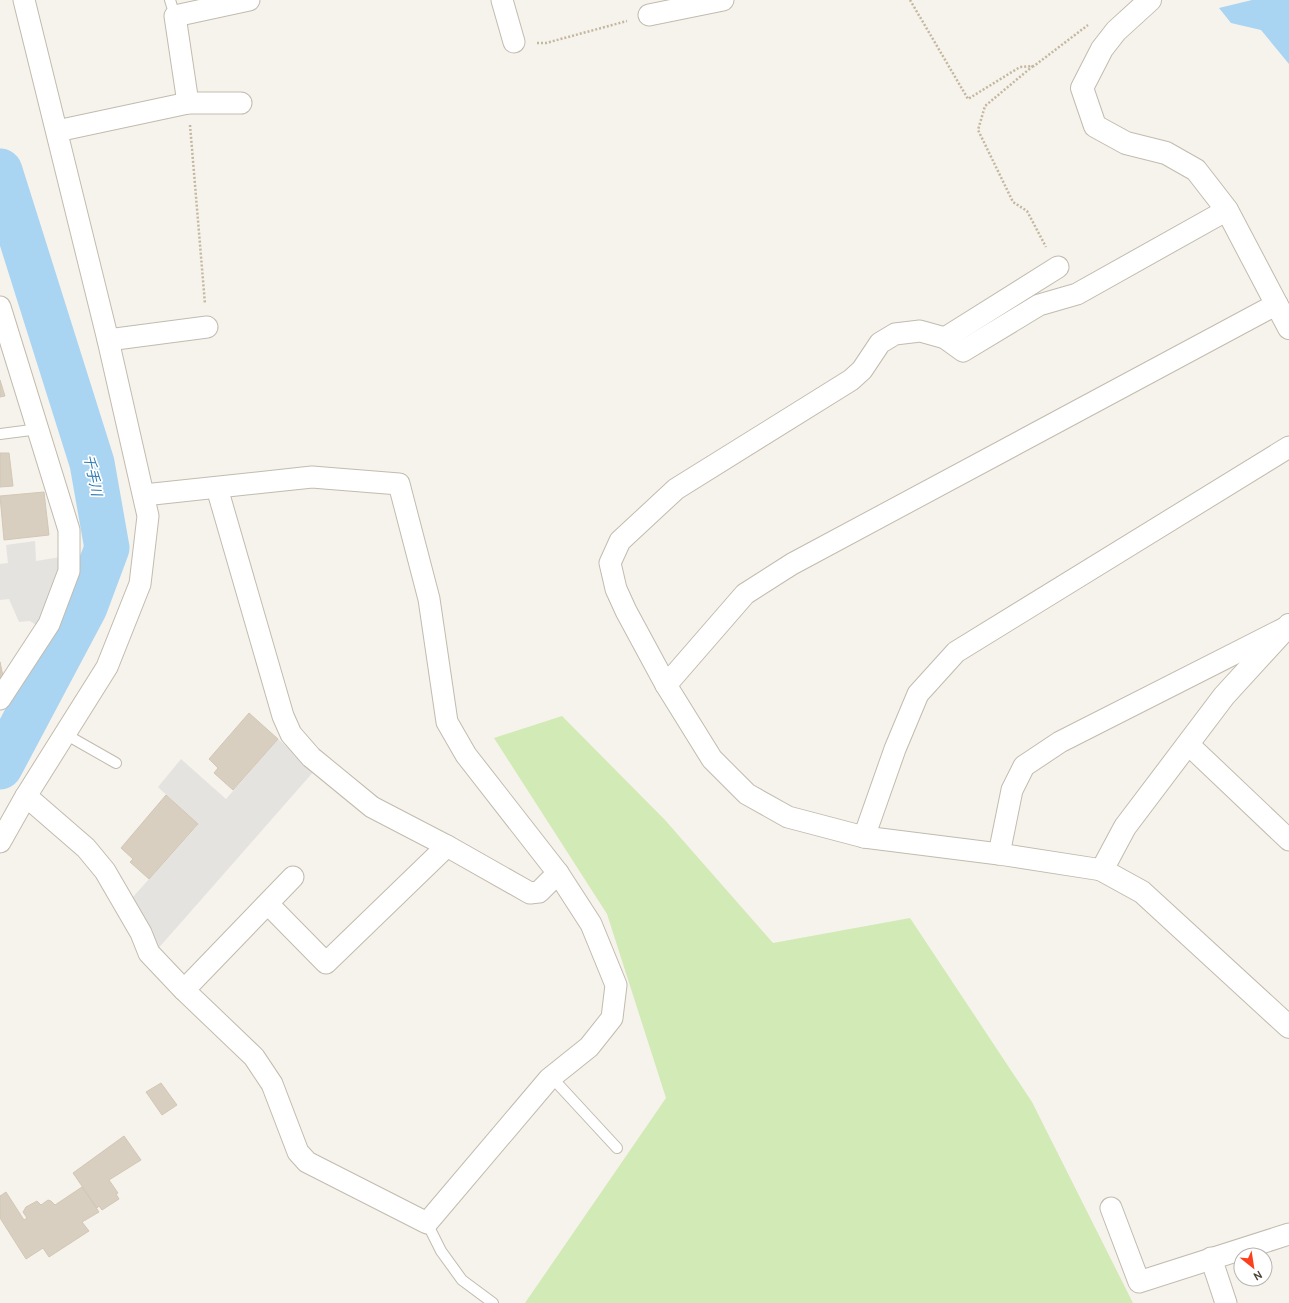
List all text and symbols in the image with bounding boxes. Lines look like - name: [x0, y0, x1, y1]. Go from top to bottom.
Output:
- water label: 千手川: [80, 453, 107, 499]
- north arrow: [1233, 1247, 1273, 1287]
- text: N: [1251, 1268, 1265, 1284]

